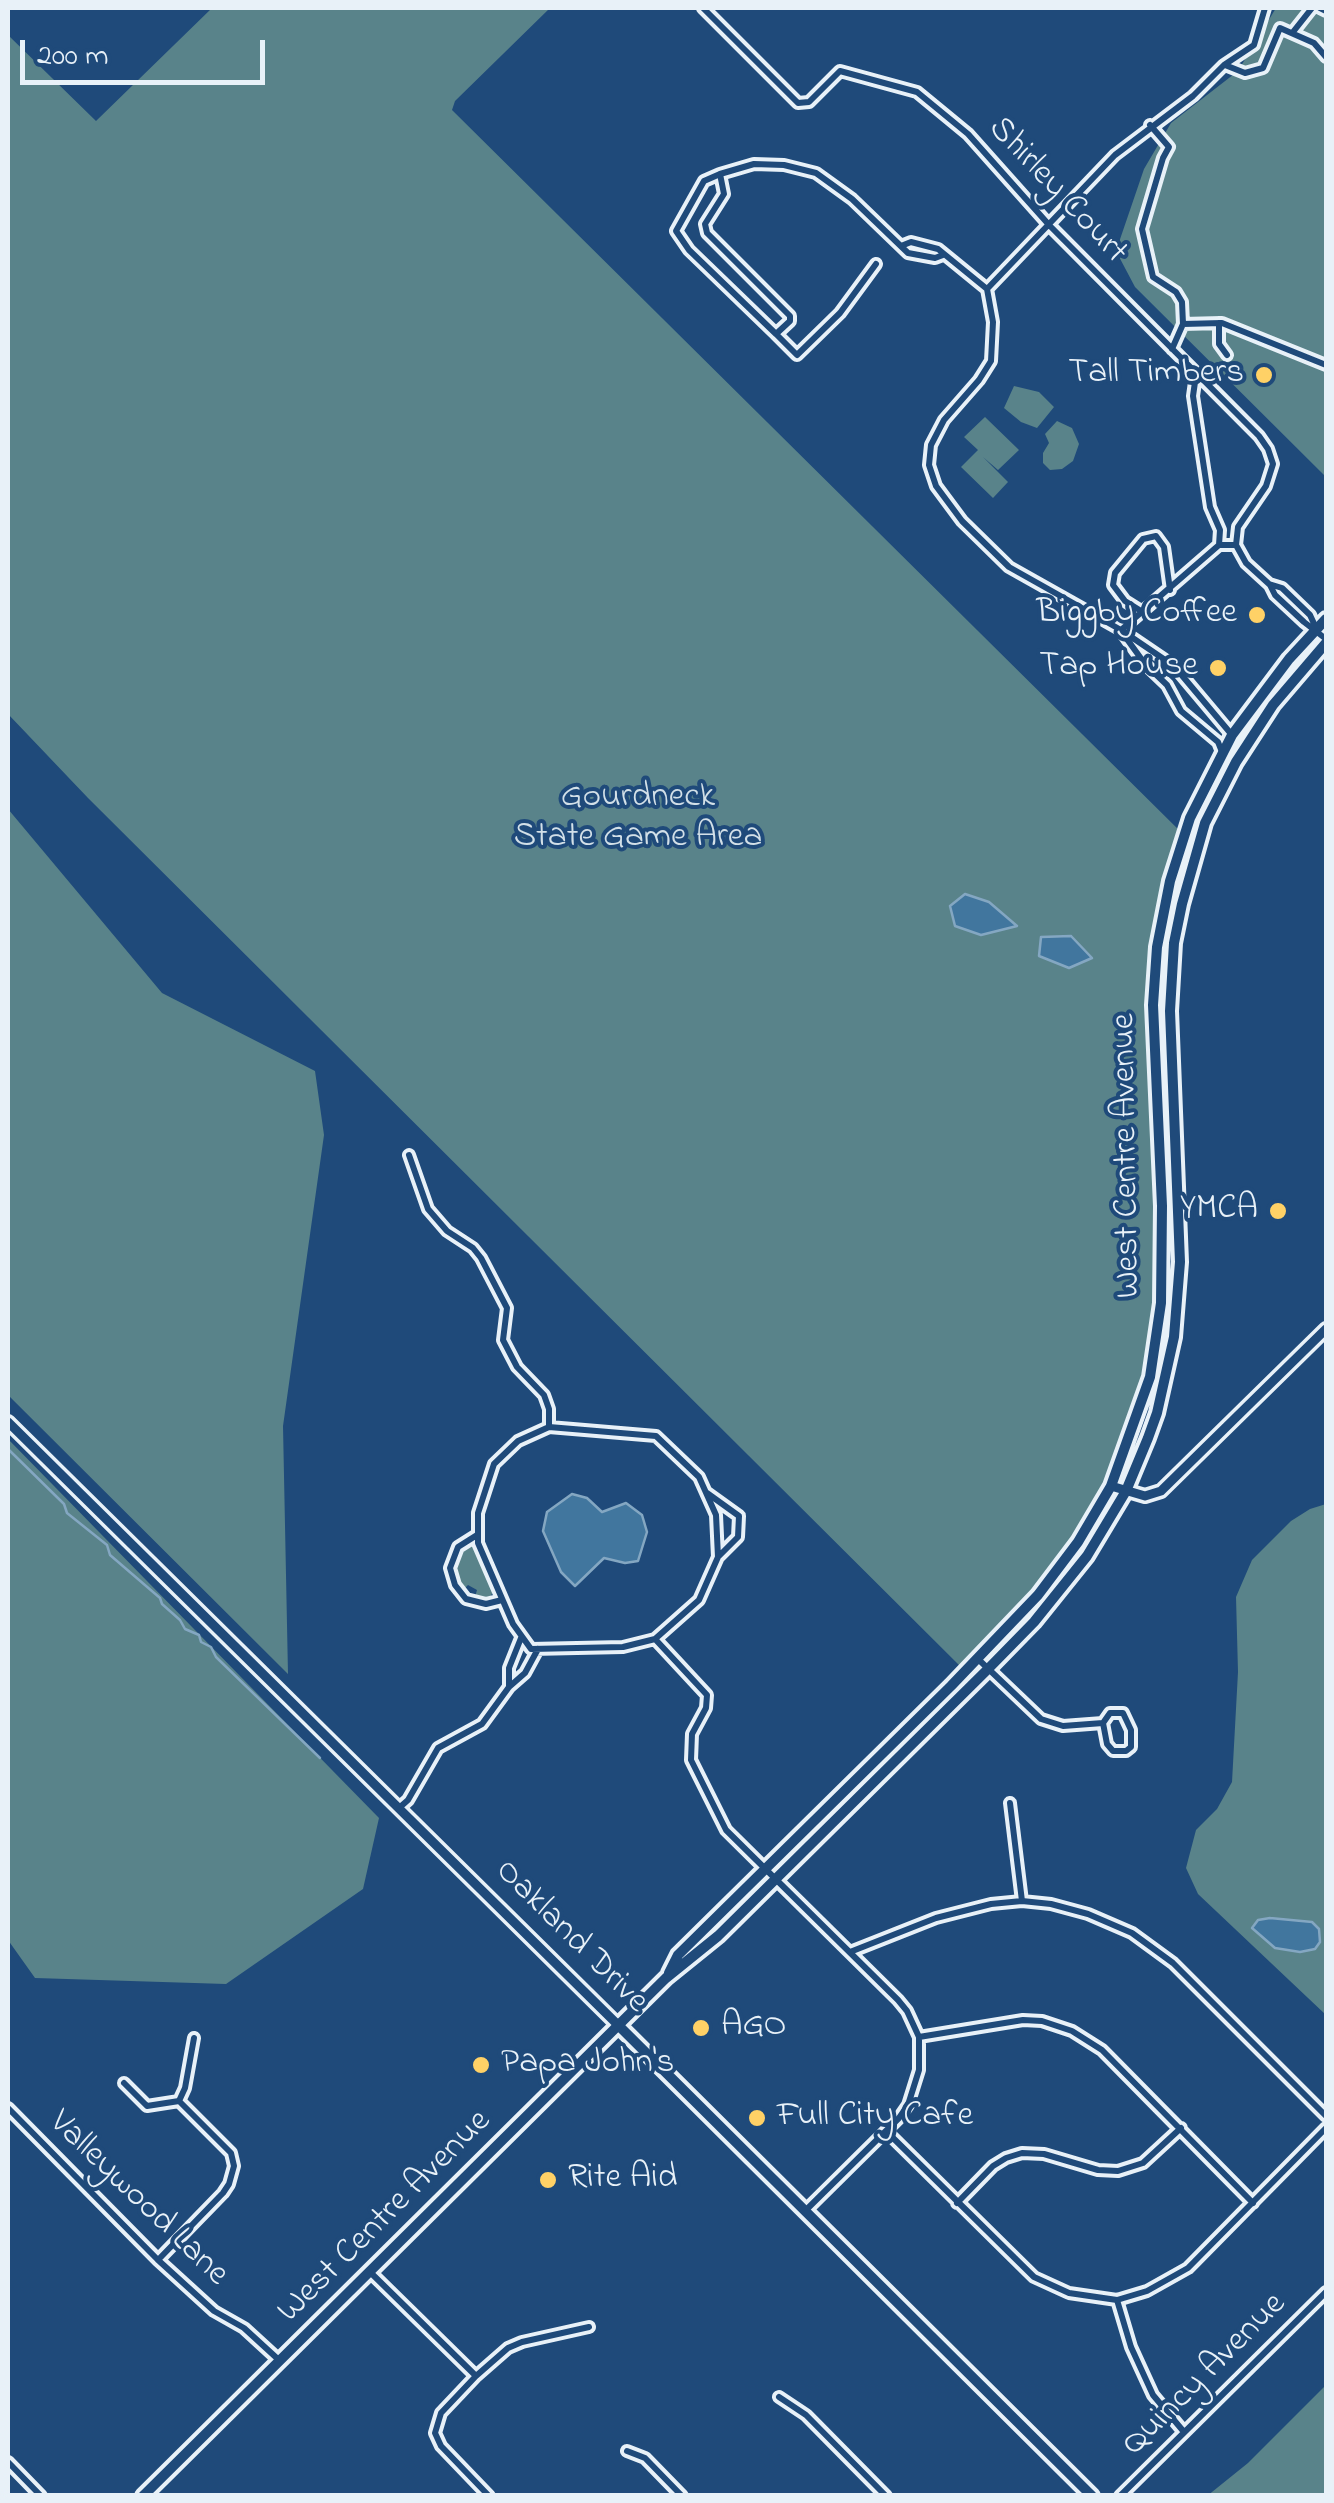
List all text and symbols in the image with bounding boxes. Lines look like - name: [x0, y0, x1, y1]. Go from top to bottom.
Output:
- scale bar: [25, 20, 270, 82]
- text: 200 m: [37, 35, 109, 79]
- street label: Shirley Court: [977, 110, 1135, 274]
- place label: Tall Timbers: [1068, 354, 1244, 396]
- marker: Tall Timbers: [1253, 364, 1275, 386]
- place label: Biggby Coffee: [1036, 594, 1237, 636]
- marker: Biggby Coffee: [1246, 604, 1268, 626]
- place label: Tap House: [1039, 647, 1198, 689]
- marker: Tap House: [1207, 657, 1229, 679]
- park label: Gourdneck State Game Area: [514, 778, 762, 860]
- street label: West Centre Avenue: [1106, 1013, 1152, 1299]
- place label: YMCA: [1180, 1190, 1258, 1232]
- marker: YMCA: [1267, 1200, 1289, 1222]
- street label: Oakland Drive: [484, 1852, 656, 2024]
- place label: AGO: [721, 2007, 786, 2049]
- marker: AGO: [690, 2017, 712, 2039]
- place label: Papa John's: [501, 2044, 674, 2086]
- marker: Papa John's: [470, 2054, 492, 2076]
- place label: Full City Cafe: [777, 2097, 973, 2139]
- street label: West Centre Avenue: [270, 2102, 502, 2334]
- street label: Valleywood Lane: [38, 2103, 236, 2297]
- marker: Full City Cafe: [746, 2107, 768, 2129]
- place label: Rite Aid: [568, 2159, 677, 2201]
- marker: Rite Aid: [537, 2169, 559, 2191]
- street label: Quincy Avenue: [1115, 2285, 1297, 2467]

